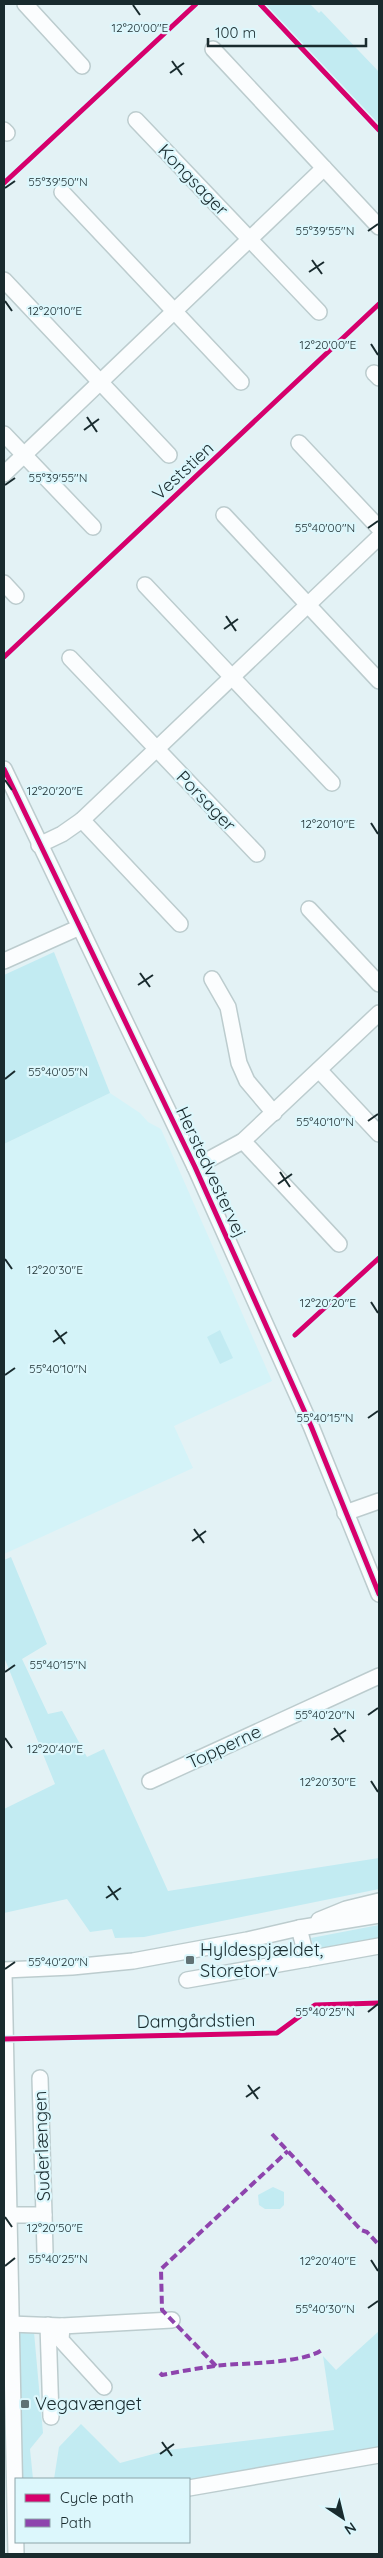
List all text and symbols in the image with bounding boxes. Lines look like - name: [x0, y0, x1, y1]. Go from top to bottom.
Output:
- scale bar: [208, 15, 366, 47]
- text: 12°20'00"E: [112, 20, 169, 35]
- text: 100 m: [215, 23, 256, 42]
- street label: Kongsager: [153, 139, 233, 221]
- text: 55°39'50"N: [28, 174, 88, 189]
- text: 55°39'55"N: [296, 223, 354, 238]
- text: 12°20'10"E: [28, 303, 82, 318]
- text: 12°20'00"E: [300, 337, 357, 352]
- street label: Veststien: [147, 436, 218, 505]
- text: 55°39'55"N: [29, 470, 87, 485]
- text: 55°40'00"N: [295, 520, 355, 535]
- street label: Porsager: [172, 765, 241, 836]
- text: 12°20'20"E: [27, 783, 83, 798]
- text: 12°20'10"E: [301, 816, 355, 831]
- text: 55°40'05"N: [28, 1064, 88, 1079]
- street label: Herstedvestervej: [171, 1103, 252, 1241]
- text: 55°40'10"N: [296, 1114, 354, 1129]
- text: 12°20'30"E: [27, 1262, 83, 1277]
- text: 12°20'20"E: [300, 1295, 356, 1310]
- text: 55°40'10"N: [29, 1361, 87, 1376]
- text: 55°40'15"N: [296, 1410, 354, 1425]
- text: 55°40'15"N: [29, 1657, 87, 1672]
- text: 55°40'20"N: [295, 1707, 355, 1722]
- street label: Topperne: [183, 1719, 264, 1774]
- text: 12°20'40"E: [27, 1741, 83, 1756]
- text: 12°20'30"E: [300, 1774, 356, 1789]
- place label: Hyldespjældet, Storetorv: [200, 1938, 323, 1982]
- text: 55°40'20"N: [28, 1954, 88, 1969]
- marker: Hyldespjældet, Storetorv: [184, 1954, 196, 1966]
- text: 55°40'25"N: [295, 2004, 355, 2019]
- street label: Damgårdstien: [136, 2008, 256, 2033]
- street label: Suderlængen: [28, 2090, 55, 2202]
- text: 12°20'50"E: [27, 2220, 83, 2235]
- text: 55°40'25"N: [28, 2251, 88, 2266]
- text: 12°20'40"E: [300, 2253, 356, 2268]
- text: 55°40'30"N: [295, 2301, 355, 2316]
- place label: Vegavænget: [35, 2392, 142, 2415]
- marker: Vegavænget: [19, 2398, 31, 2410]
- legend: [15, 2478, 190, 2543]
- text: Cycle path: [60, 2488, 134, 2507]
- north arrow: [318, 2493, 368, 2543]
- text: Path: [60, 2513, 92, 2532]
- text: N: [341, 2518, 360, 2539]

